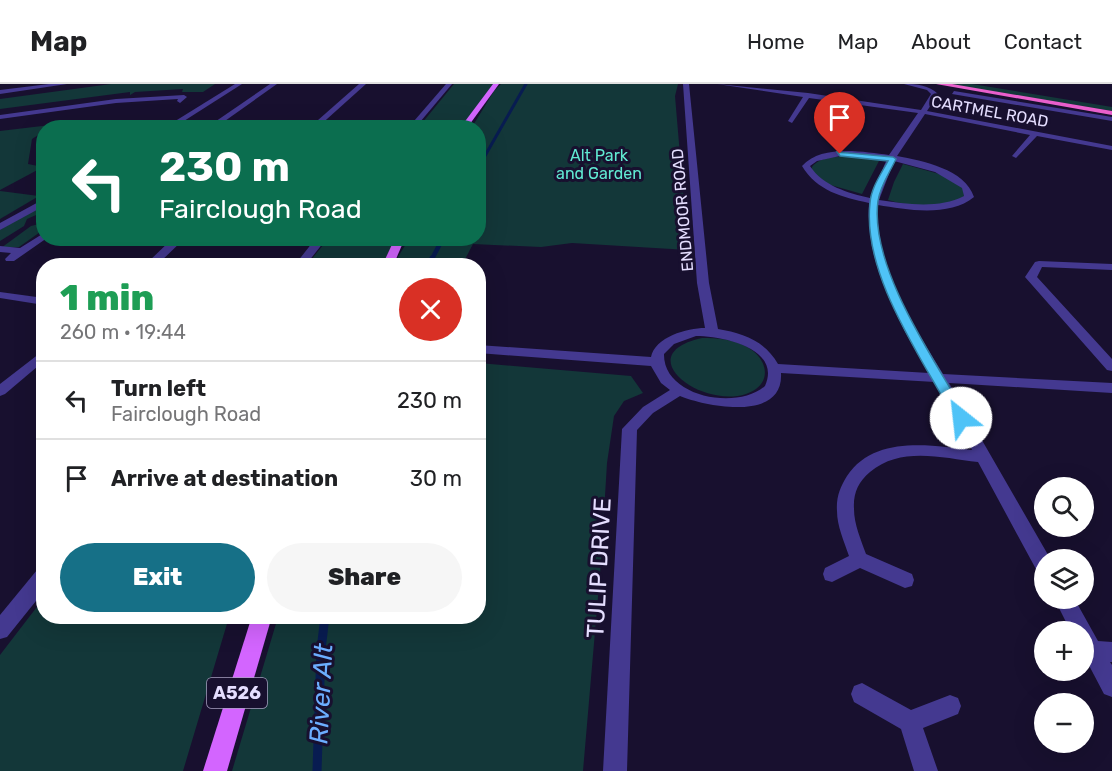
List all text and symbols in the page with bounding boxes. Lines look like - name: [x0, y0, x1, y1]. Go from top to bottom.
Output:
- text: Map: [30, 25, 87, 58]
- text: Home: [747, 29, 804, 54]
- text: Map: [837, 29, 878, 54]
- text: About: [911, 29, 971, 54]
- text: Contact: [1004, 29, 1082, 54]
- pin: [814, 92, 865, 154]
- street label: CARTMEL ROAD: [930, 92, 1050, 131]
- icon: arrive: [823, 101, 856, 134]
- text: 230 m: [159, 142, 290, 192]
- icon: left: [60, 144, 138, 222]
- park label: Alt Park and Garden: [556, 146, 642, 183]
- street label: ENDMOOR ROAD: [668, 148, 697, 272]
- text: Fairclough Road: [159, 193, 362, 225]
- text: 1 min: [60, 276, 154, 319]
- button: close: [399, 278, 462, 341]
- text: 260 m · 19:44: [60, 320, 186, 344]
- text: Turn left: [111, 375, 206, 402]
- icon: left: [60, 384, 93, 417]
- position arrow: [929, 386, 993, 450]
- text: 230 m: [397, 387, 462, 414]
- text: Fairclough Road: [111, 402, 261, 426]
- icon: arrive: [60, 462, 93, 495]
- text: Arrive at destination: [111, 465, 338, 492]
- text: 30 m: [410, 465, 462, 492]
- map controls: [1034, 477, 1094, 753]
- button: search: [1034, 477, 1094, 537]
- street label: TULIP DRIVE: [581, 497, 617, 639]
- button: Exit: [60, 543, 255, 612]
- button: Share: [267, 543, 462, 612]
- button: layers: [1034, 549, 1094, 609]
- button: +: [1034, 621, 1094, 681]
- water label: River Alt: [303, 642, 340, 745]
- road number: A526: [207, 678, 267, 708]
- button: −: [1034, 693, 1094, 753]

